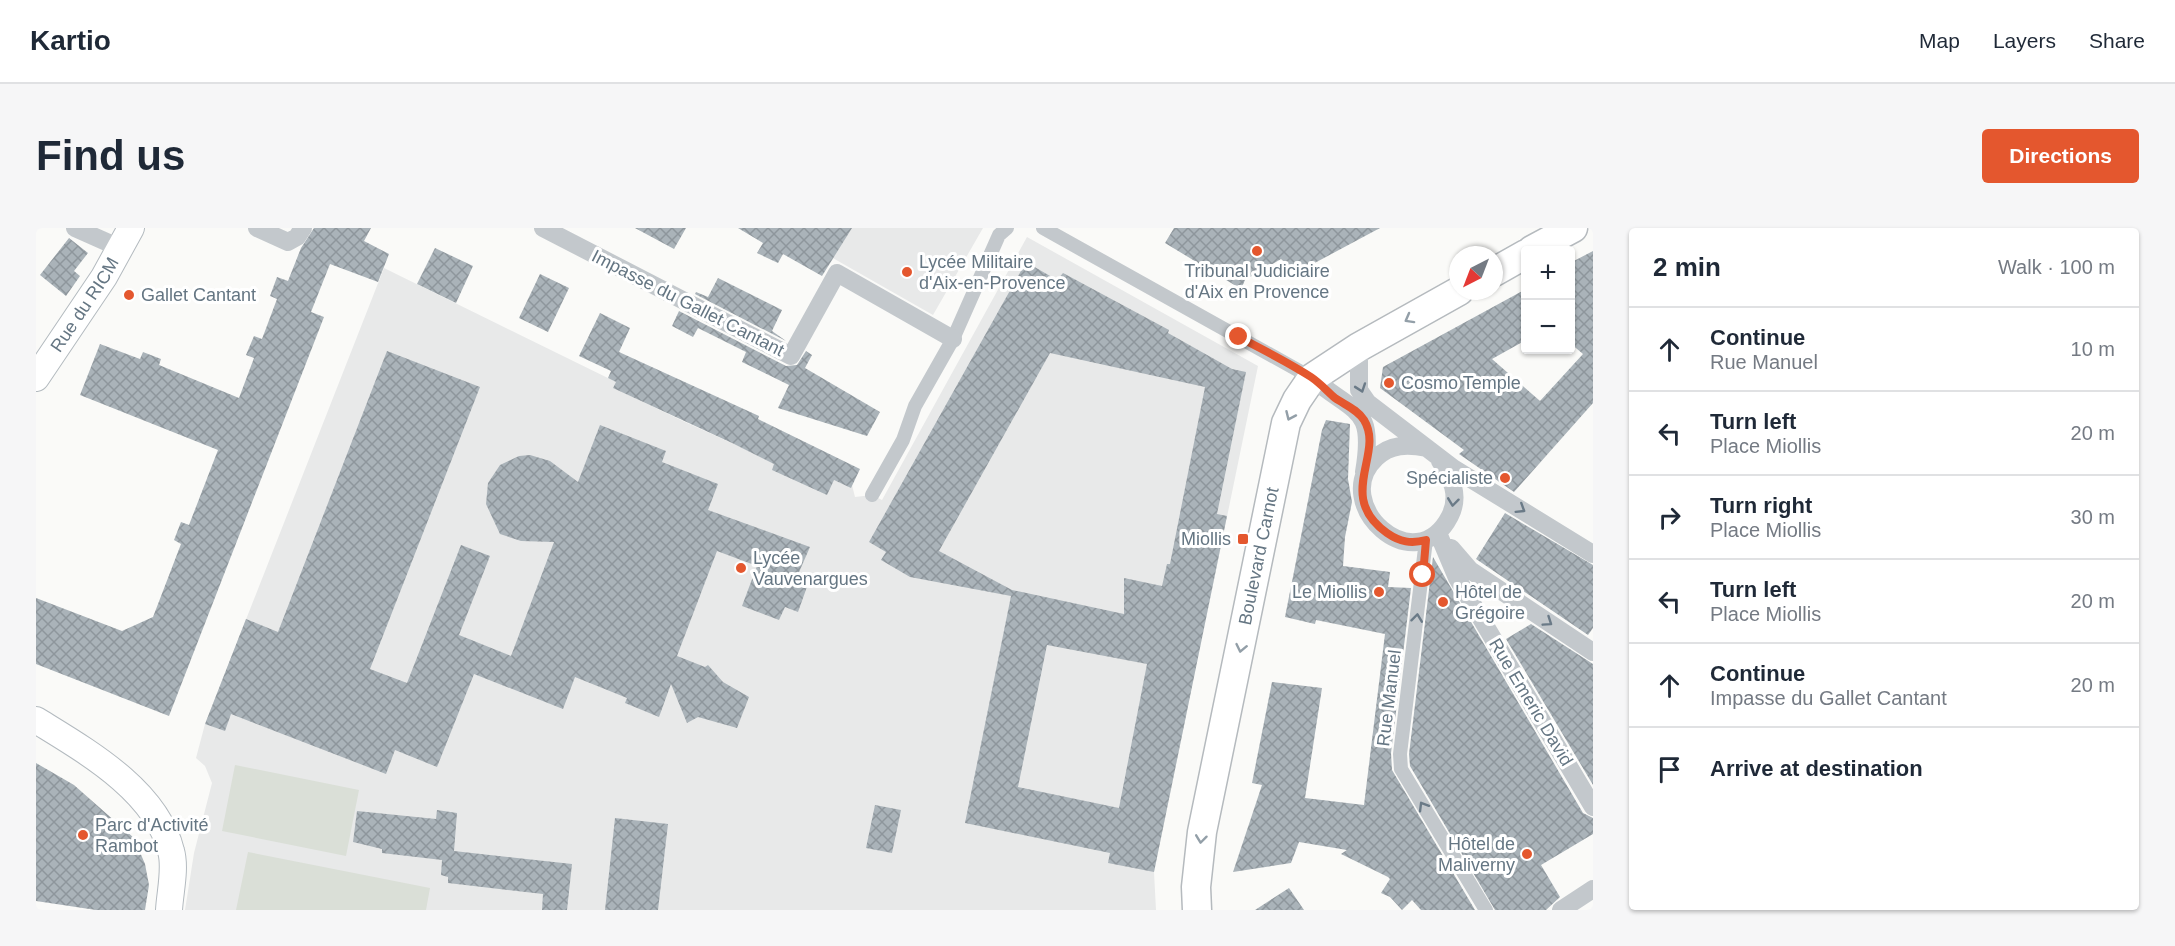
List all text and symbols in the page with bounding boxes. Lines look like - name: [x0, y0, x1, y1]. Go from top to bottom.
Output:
- text: Kartio: [30, 25, 111, 56]
- text: Map: [1919, 29, 1960, 52]
- text: Layers: [1993, 29, 2056, 52]
- text: Share: [2089, 29, 2145, 52]
- button: Directions: [1982, 129, 2139, 183]
- text: Find us: [36, 132, 185, 179]
- marker: Tribunal Judiciaire d'Aix en Provence: [1250, 244, 1264, 258]
- street label: Impasse du Gallet Cantant: [589, 246, 787, 360]
- north arrow: [1449, 246, 1503, 300]
- map controls: [1521, 246, 1575, 354]
- button: +: [1521, 246, 1575, 300]
- place label: Lycée Militaire d'Aix-en-Provence: [919, 252, 1066, 293]
- text: 2 min: [1653, 252, 1721, 282]
- street label: Rue du RICM: [46, 254, 123, 356]
- text: Walk · 100 m: [1998, 256, 2115, 278]
- place label: Tribunal Judiciaire d'Aix en Provence: [1184, 261, 1330, 302]
- marker: Lycée Militaire d'Aix-en-Provence: [900, 265, 914, 279]
- place label: Gallet Cantant: [141, 285, 256, 305]
- marker: Gallet Cantant: [122, 288, 136, 302]
- button: −: [1521, 300, 1575, 354]
- one-way arrow: [1405, 312, 1415, 323]
- route end: [1225, 323, 1251, 349]
- text: Continue: [1710, 325, 1805, 350]
- icon: ahead: [1653, 333, 1686, 366]
- text: 10 m: [2071, 338, 2115, 360]
- text: Rue Manuel: [1710, 351, 1818, 373]
- place label: Cosmo Temple: [1401, 373, 1521, 393]
- marker: Cosmo Temple: [1382, 376, 1396, 390]
- one-way arrow: [1353, 382, 1366, 393]
- text: Turn left: [1710, 409, 1796, 434]
- one-way arrow: [1285, 410, 1297, 421]
- icon: left: [1653, 417, 1686, 450]
- text: 20 m: [2071, 422, 2115, 444]
- text: Place Miollis: [1710, 435, 1821, 457]
- place label: Spécialiste: [1406, 468, 1493, 488]
- marker: Spécialiste: [1498, 471, 1512, 485]
- street label: Boulevard Carnot: [1235, 485, 1283, 627]
- text: Turn right: [1710, 493, 1812, 518]
- one-way arrow: [1447, 497, 1460, 507]
- one-way arrow: [1515, 501, 1525, 513]
- icon: right: [1653, 501, 1686, 534]
- text: 30 m: [2071, 506, 2115, 528]
- text: Place Miollis: [1710, 519, 1821, 541]
- place label: Miollis: [1181, 529, 1231, 549]
- marker: Miollis: [1236, 532, 1250, 546]
- place label: Lycée Vauvenargues: [753, 548, 868, 589]
- marker: Lycée Vauvenargues: [734, 561, 748, 575]
- route start: [1409, 561, 1435, 587]
- text: Turn left: [1710, 577, 1796, 602]
- place label: Le Miollis: [1292, 582, 1367, 602]
- place label: Hôtel de Grégoire: [1455, 582, 1525, 623]
- marker: Le Miollis: [1372, 585, 1386, 599]
- icon: left: [1653, 585, 1686, 618]
- text: 20 m: [2071, 590, 2115, 612]
- marker: Hôtel de Grégoire: [1436, 595, 1450, 609]
- text: Place Miollis: [1710, 603, 1821, 625]
- one-way arrow: [1410, 614, 1423, 623]
- one-way arrow: [1541, 614, 1552, 625]
- street label: Rue Emeric David: [1485, 635, 1577, 769]
- one-way arrow: [1235, 642, 1248, 652]
- street label: Rue Manuel: [1373, 649, 1405, 747]
- text: Continue: [1710, 661, 1805, 686]
- icon: ahead: [1653, 669, 1686, 702]
- text: 20 m: [2071, 674, 2115, 696]
- text: Impasse du Gallet Cantant: [1710, 687, 1947, 709]
- icon: arrive: [1653, 753, 1686, 786]
- text: Arrive at destination: [1710, 756, 1923, 781]
- one-way arrow: [1418, 802, 1430, 812]
- place label: Parc d'Activité Rambot: [95, 815, 208, 856]
- marker: Parc d'Activité Rambot: [76, 828, 90, 842]
- one-way arrow: [1196, 834, 1208, 843]
- place label: Hôtel de Maliverny: [1438, 834, 1515, 875]
- marker: Hôtel de Maliverny: [1520, 847, 1534, 861]

